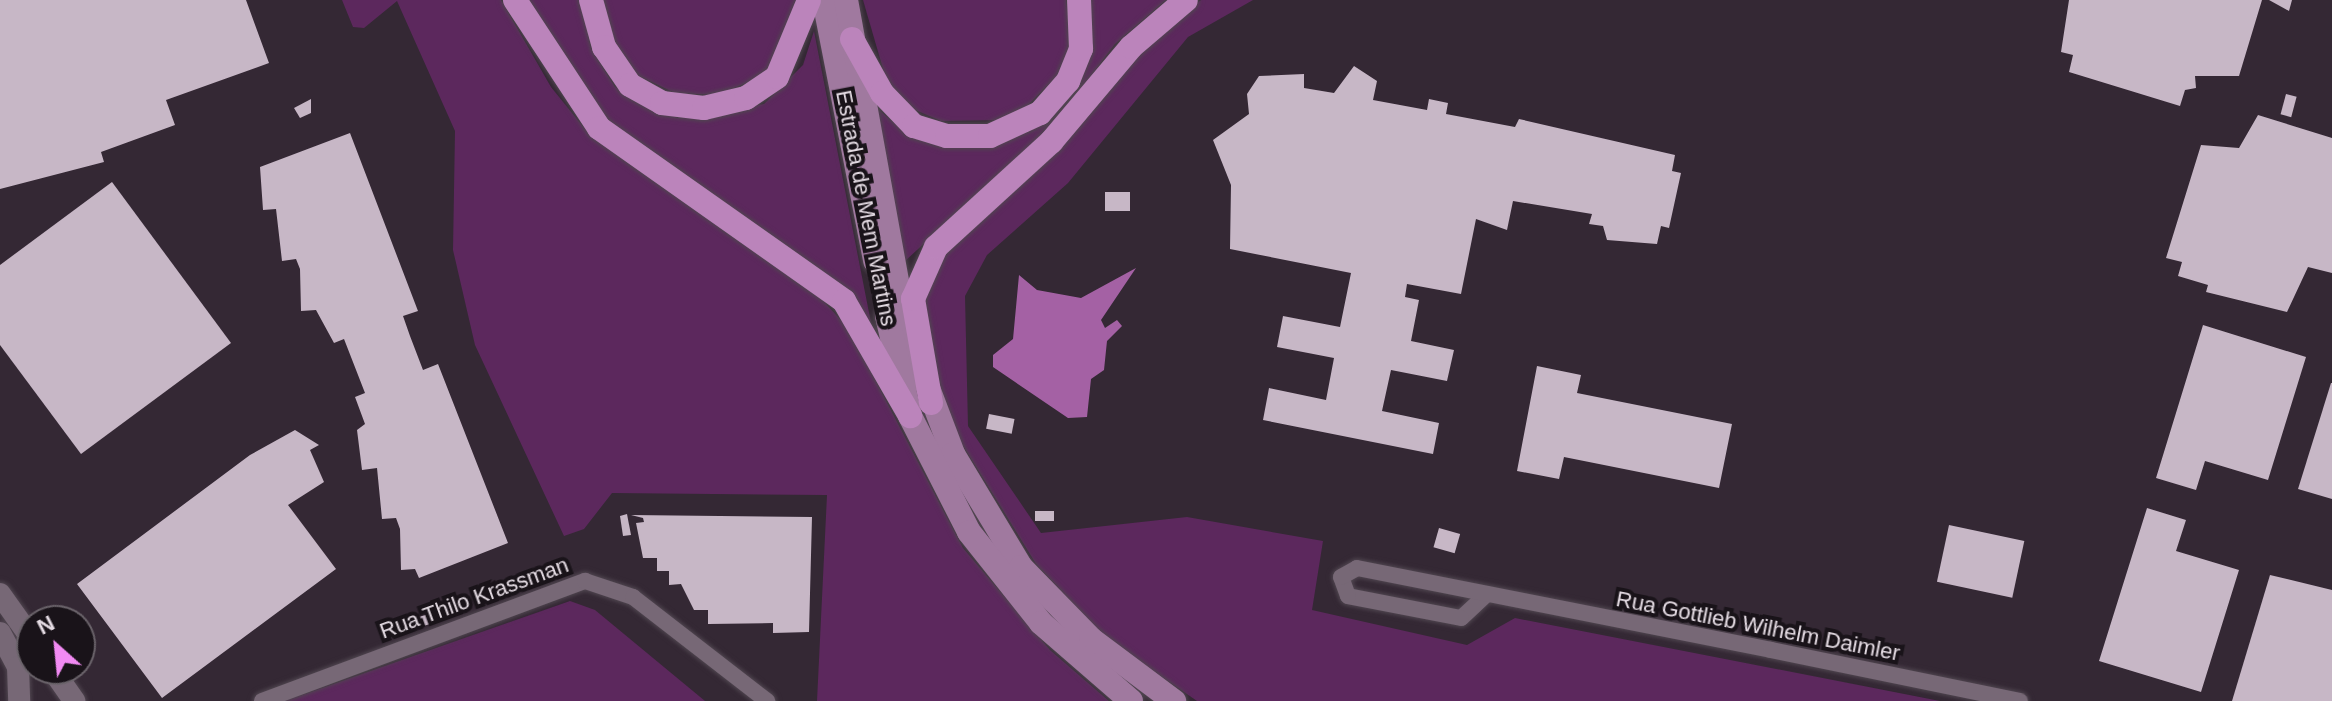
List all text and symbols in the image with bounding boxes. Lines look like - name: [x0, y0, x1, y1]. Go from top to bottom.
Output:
- street label: Estrada de Mem Martins: [830, 88, 902, 328]
- street label: Rua Thilo Krassman: [376, 552, 572, 644]
- street label: Rua Gottlieb Wilhelm Daimler: [1614, 586, 1902, 666]
- north arrow: [16, 605, 96, 685]
- text: N: [33, 610, 59, 640]

